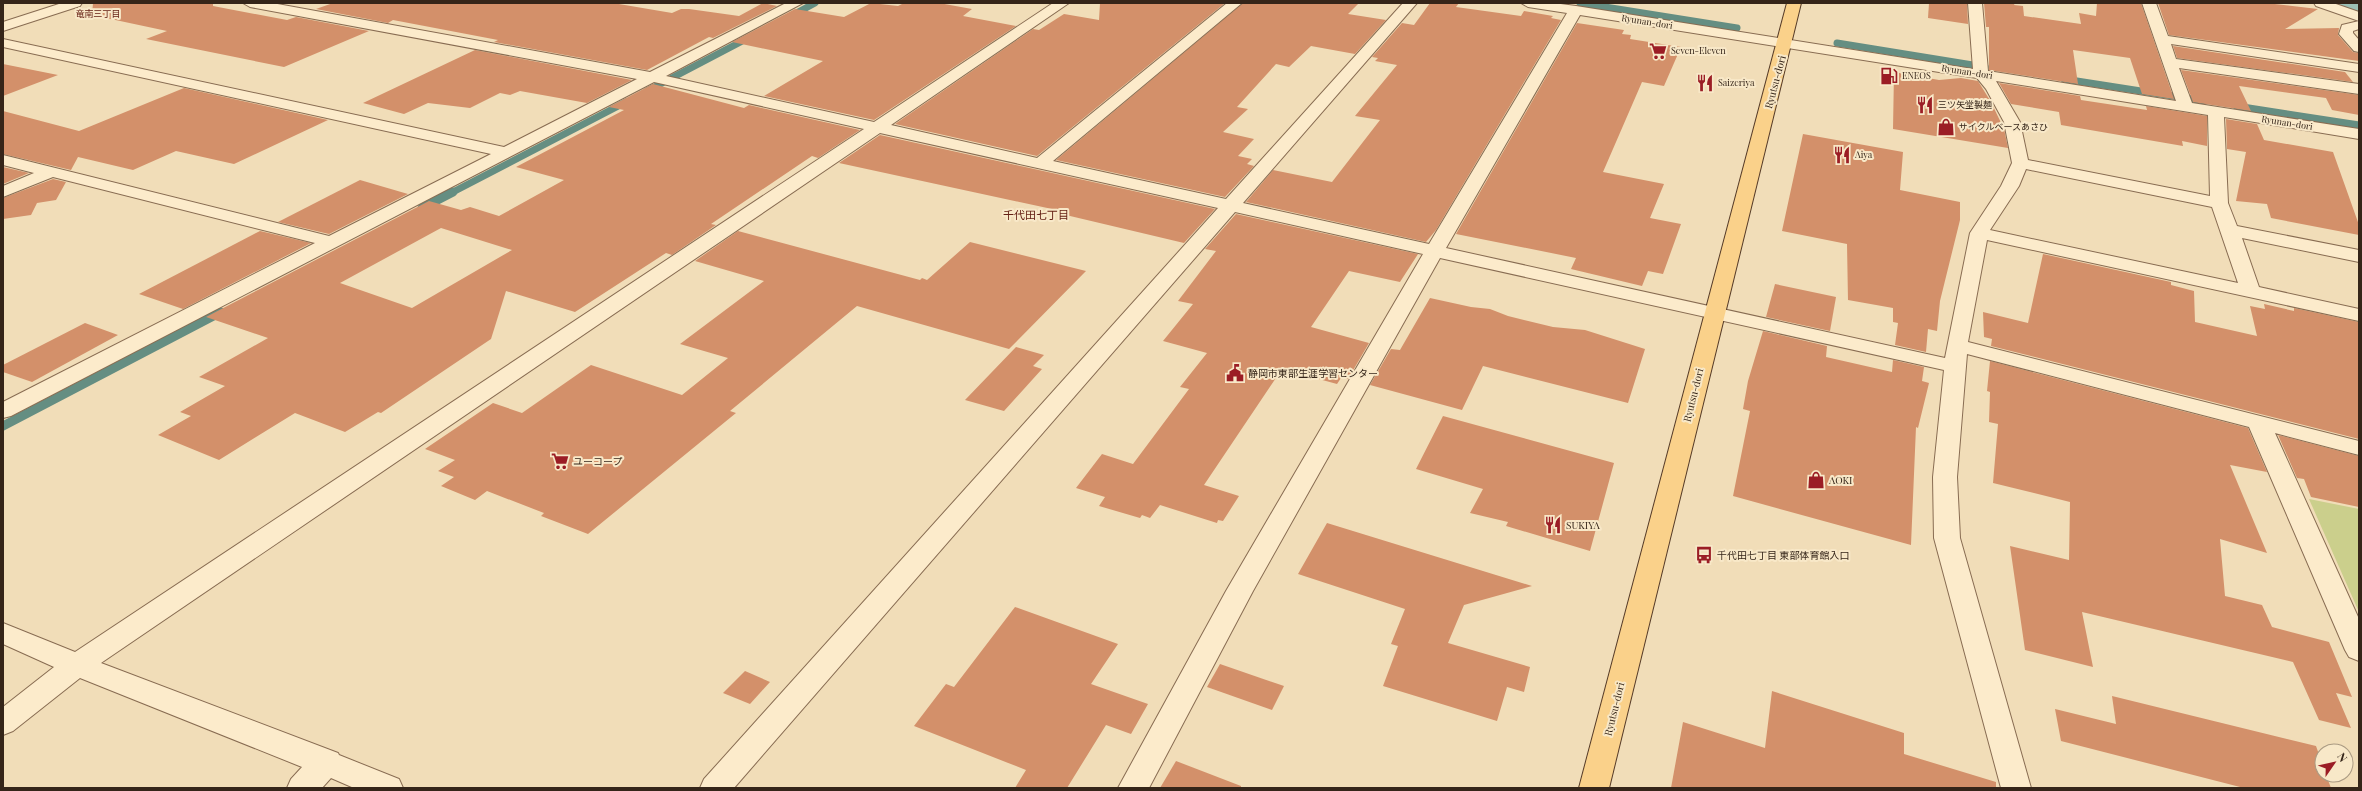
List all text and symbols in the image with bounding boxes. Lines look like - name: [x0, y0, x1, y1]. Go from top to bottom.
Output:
- district label: 竜南三丁目: [75, 7, 121, 19]
- street label: Ryunan-dori: [1621, 11, 1674, 31]
- supermarket icon: Seven-Eleven: [1648, 41, 1668, 61]
- place label: Seven-Eleven: [1671, 44, 1726, 56]
- street label: Ryutsu-dori: [1761, 54, 1789, 110]
- street label: Ryunan-dori: [1941, 61, 1994, 81]
- fuel station icon: ENEOS: [1879, 66, 1899, 86]
- place label: ENEOS: [1902, 69, 1931, 81]
- restaurant icon: Saizeriya: [1695, 73, 1715, 93]
- place label: Saizeriya: [1718, 76, 1755, 88]
- restaurant icon: 三ツ矢堂製麺: [1915, 95, 1935, 115]
- place label: 三ツ矢堂製麺: [1938, 98, 1992, 110]
- street label: Ryunan-dori: [2261, 112, 2314, 132]
- shop icon: サイクルベースあさひ: [1936, 117, 1956, 137]
- place label: サイクルベースあさひ: [1959, 120, 2048, 132]
- restaurant icon: Aiya: [1832, 145, 1852, 165]
- place label: Aiya: [1854, 148, 1873, 160]
- district label: 千代田七丁目: [1003, 207, 1069, 222]
- public building icon: 静岡市東部生涯学習センター: [1225, 363, 1245, 383]
- place label: 静岡市東部生涯学習センター: [1248, 366, 1378, 380]
- street label: Ryutsu-dori: [1680, 367, 1706, 423]
- supermarket icon: ユーコープ: [550, 451, 570, 471]
- place label: ユーコープ: [573, 454, 622, 468]
- shop icon: AOKI: [1806, 470, 1826, 490]
- place label: AOKI: [1828, 473, 1852, 487]
- restaurant icon: SUKIYA: [1543, 515, 1563, 535]
- place label: SUKIYA: [1566, 518, 1601, 532]
- bus stop icon: 千代田七丁目 東部体育館入口: [1694, 545, 1714, 565]
- place label: 千代田七丁目 東部体育館入口: [1717, 548, 1850, 562]
- street label: Ryutsu-dori: [1601, 681, 1627, 737]
- north arrow: [2314, 743, 2354, 783]
- text: N: [2334, 750, 2351, 765]

